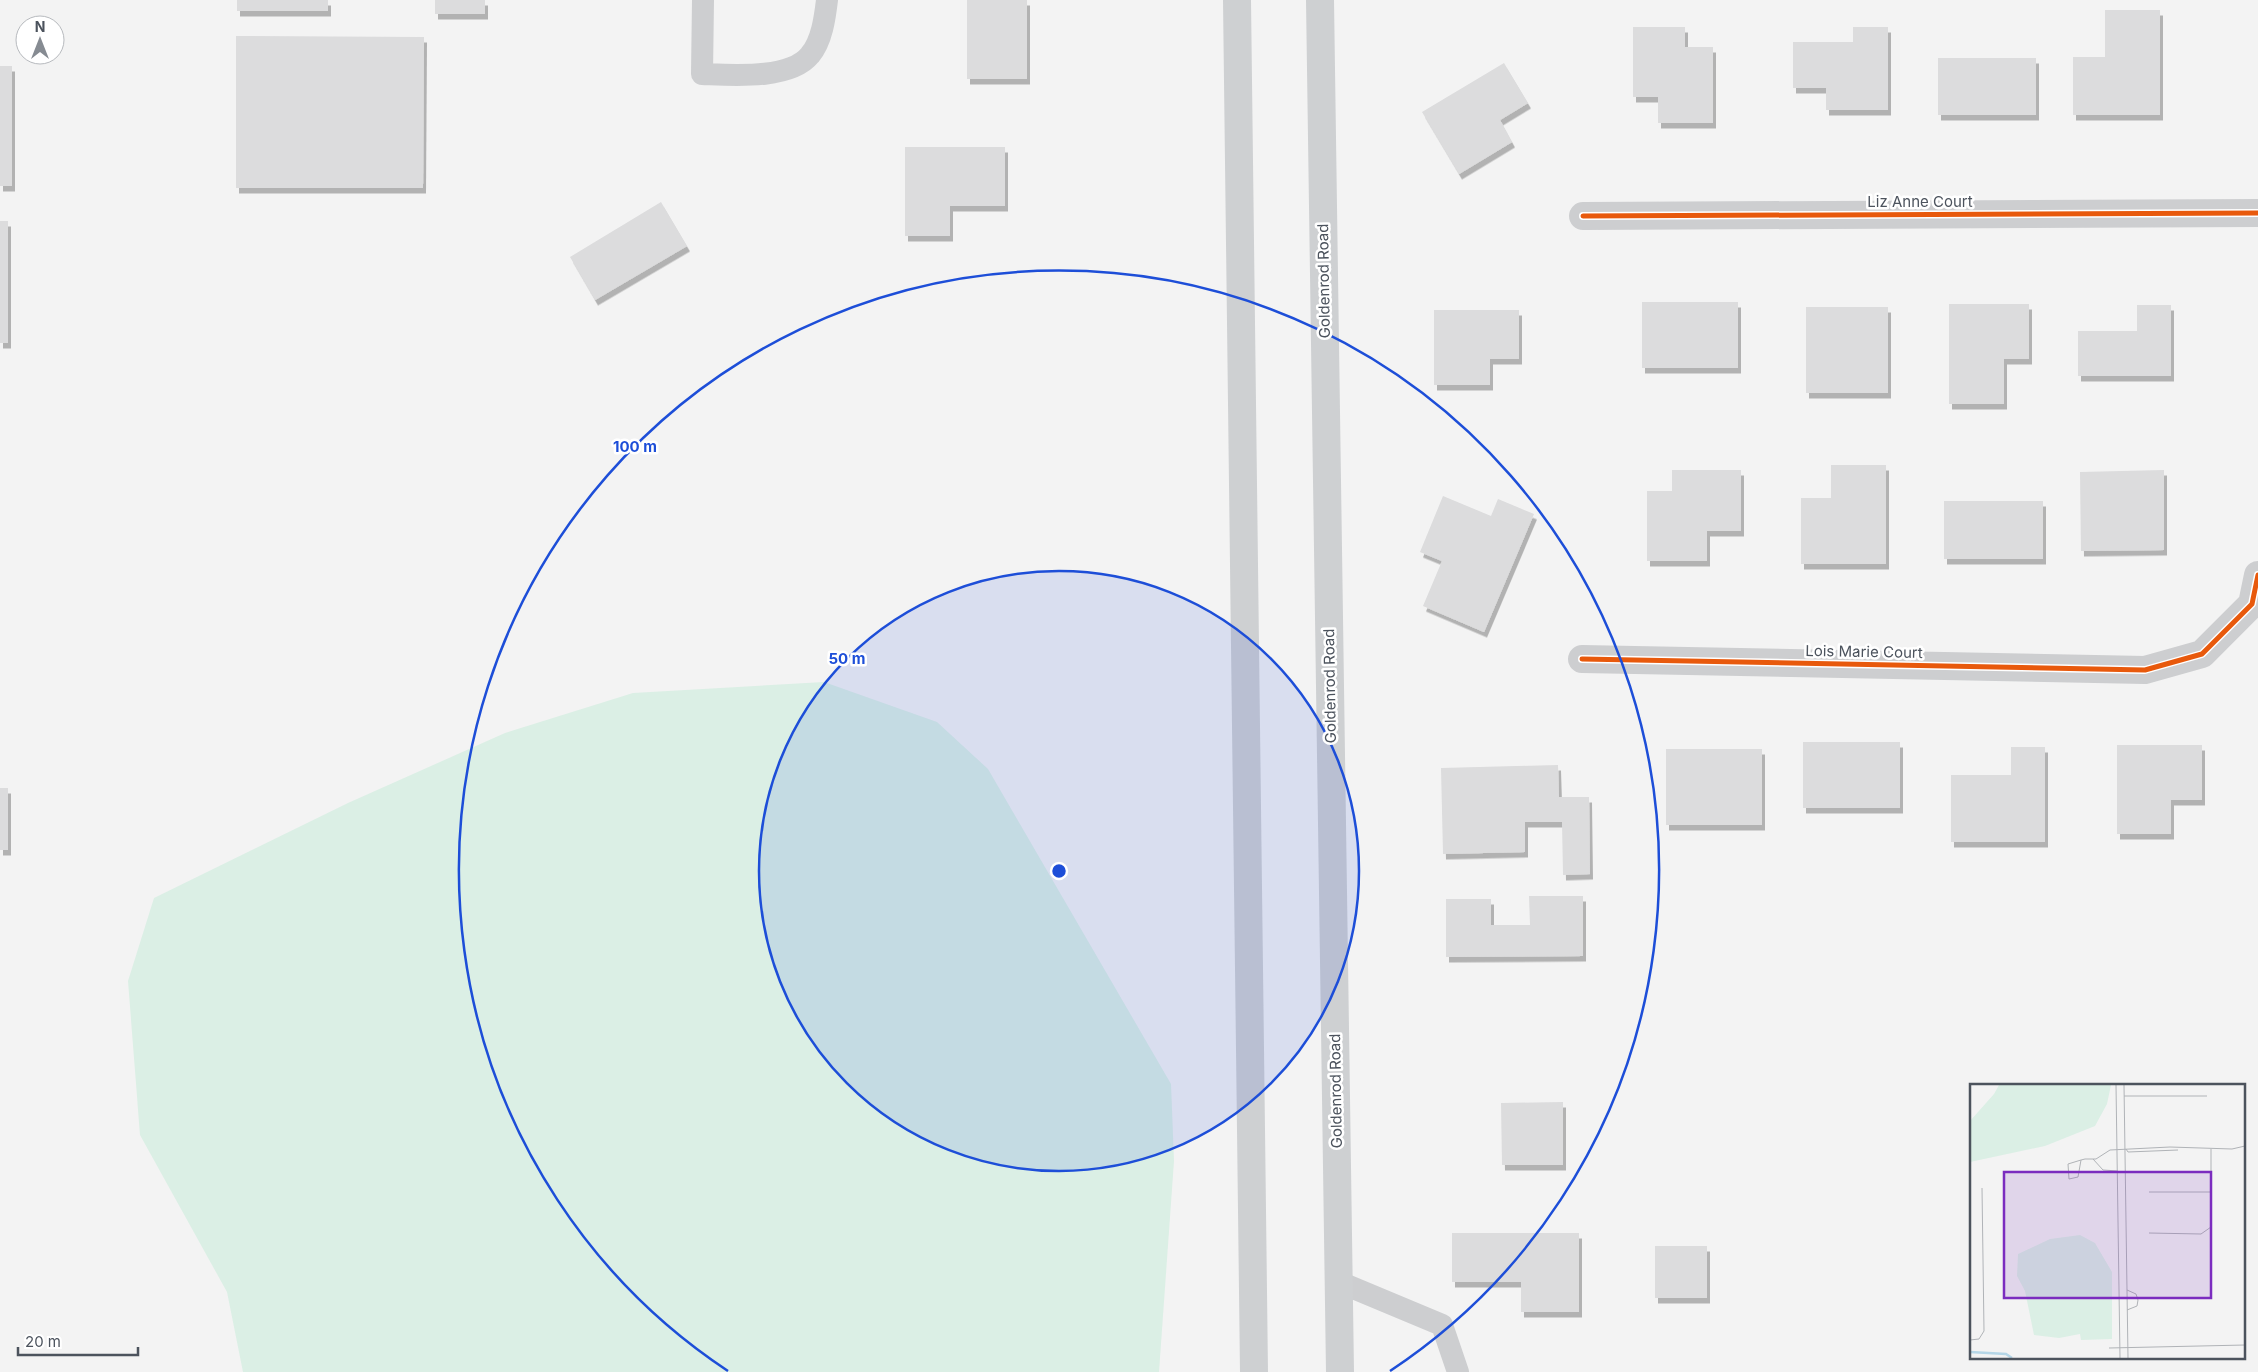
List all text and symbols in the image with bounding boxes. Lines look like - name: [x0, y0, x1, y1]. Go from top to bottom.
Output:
- north arrow: [15, 15, 65, 65]
- text: N: [35, 18, 45, 35]
- street label: Liz Anne Court: [1867, 192, 1973, 211]
- street label: Goldenrod Road: [1313, 224, 1334, 338]
- text: 100 m: [613, 437, 657, 456]
- street label: Goldenrod Road: [1319, 629, 1340, 743]
- street label: Lois Marie Court: [1805, 641, 1923, 662]
- text: 50 m: [829, 649, 865, 668]
- centre of rings: [1050, 862, 1068, 880]
- street label: Goldenrod Road: [1325, 1034, 1346, 1148]
- inset map: [1970, 1084, 2246, 1360]
- scale bar: [18, 1324, 138, 1356]
- text: 20 m: [25, 1332, 61, 1351]

